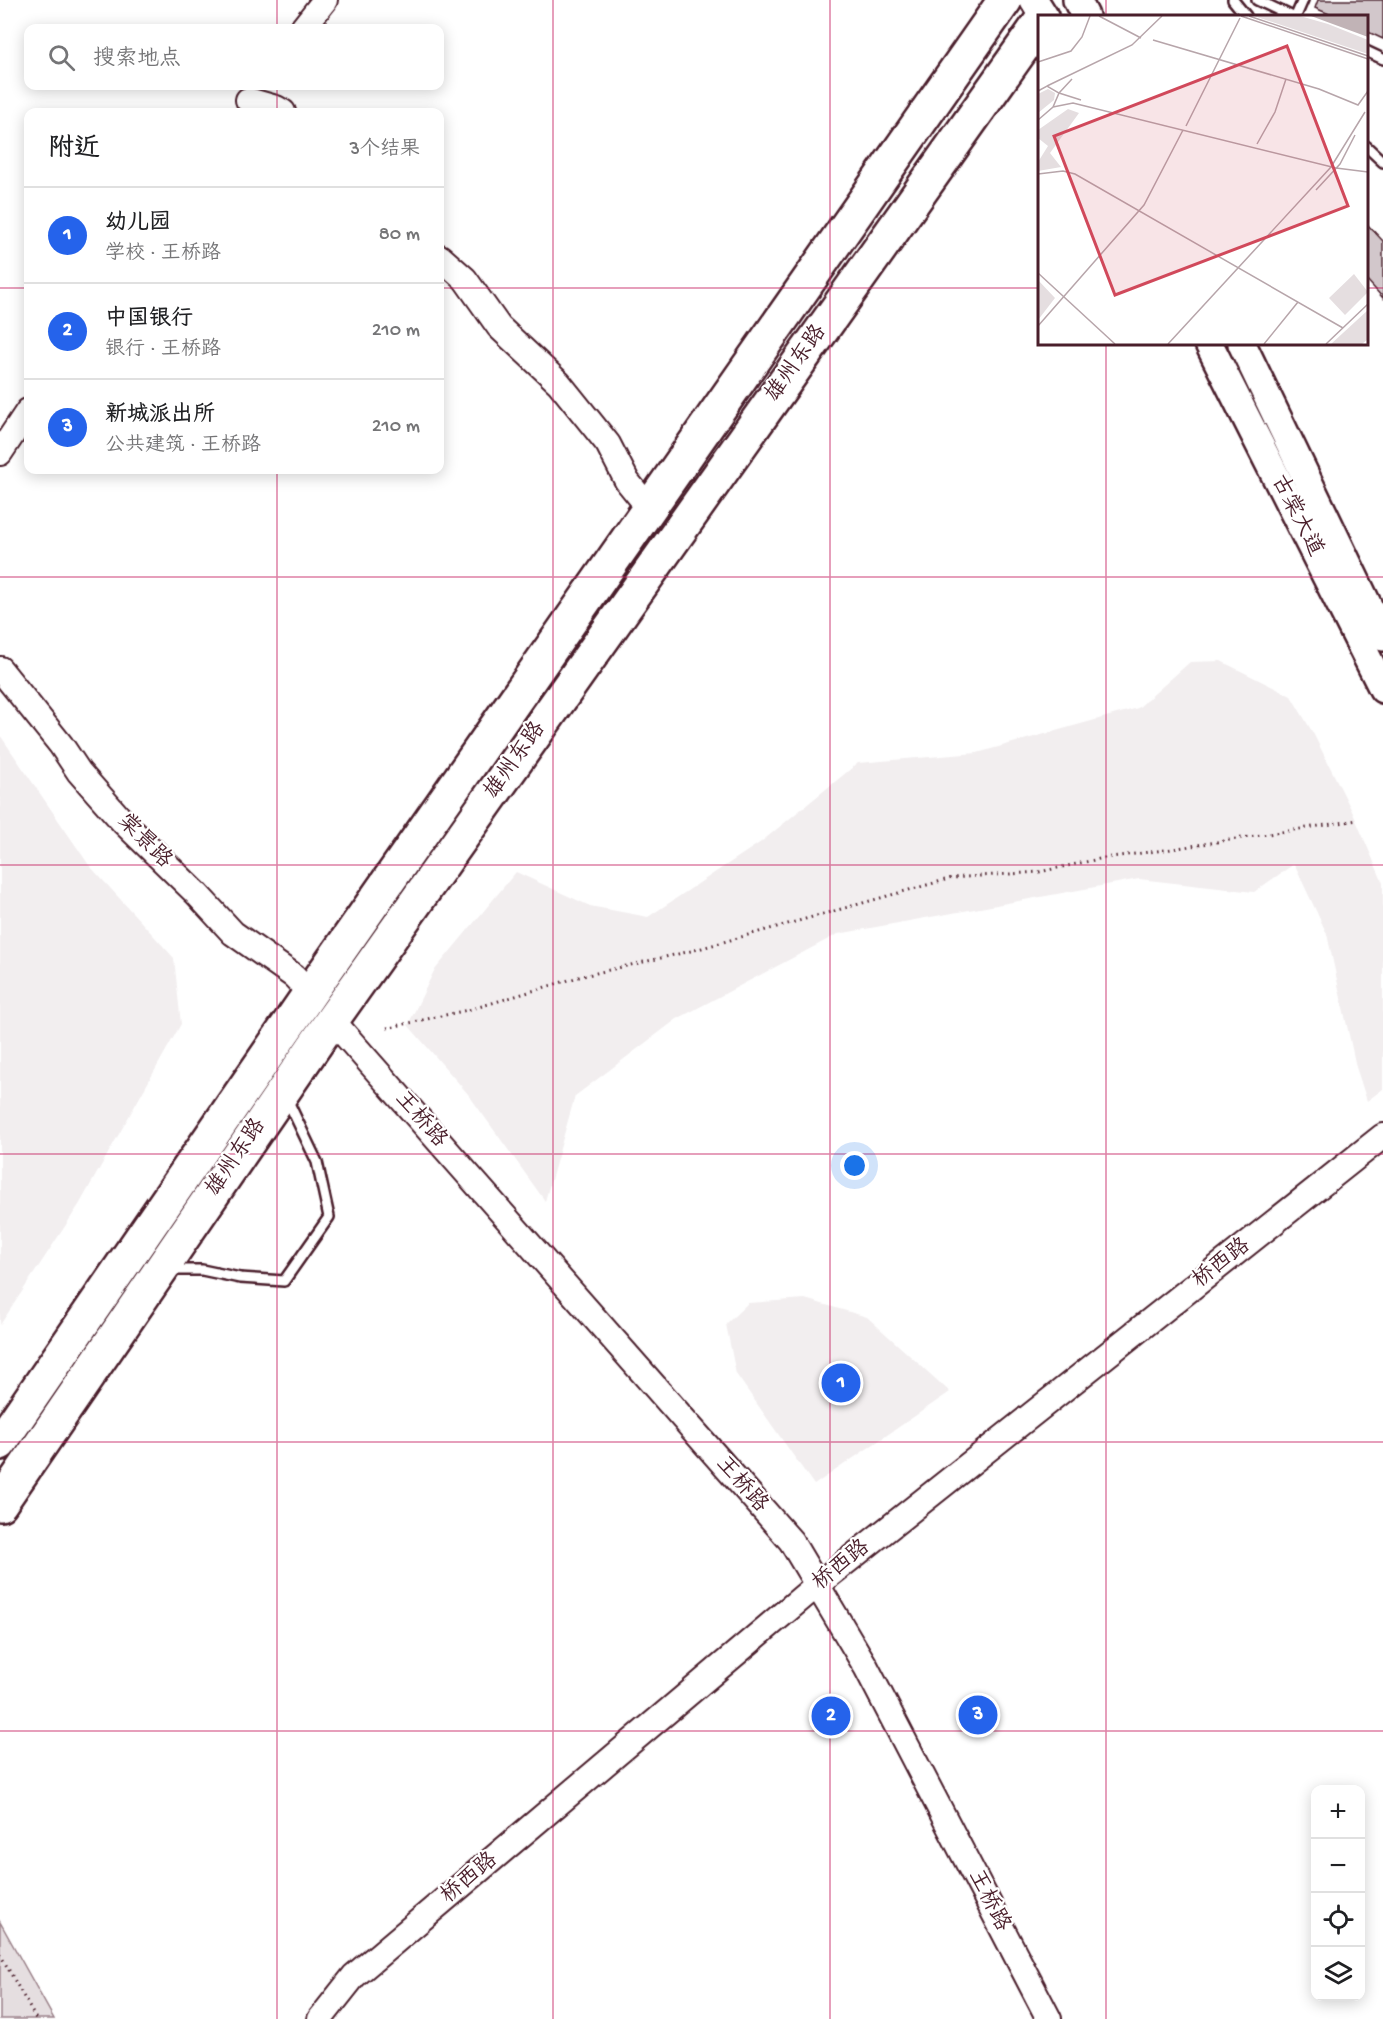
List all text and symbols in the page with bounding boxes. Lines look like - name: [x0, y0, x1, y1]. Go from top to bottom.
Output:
- inset map: [1038, 15, 1368, 345]
- search box: [24, 24, 444, 90]
- icon: search: [45, 41, 78, 74]
- text: 搜索地点: [93, 47, 181, 73]
- text: 附近: [48, 135, 100, 166]
- text: 3个结果: [350, 139, 420, 162]
- text: 幼儿园: [105, 211, 171, 237]
- text: 1: [63, 224, 72, 247]
- text: 80 m: [379, 224, 420, 247]
- text: 学校 · 王桥路: [105, 243, 221, 266]
- text: 中国银行: [105, 307, 193, 333]
- street label: 雄州东路: [759, 319, 833, 408]
- text: 2: [63, 320, 72, 343]
- text: 210 m: [372, 320, 420, 343]
- text: 银行 · 王桥路: [105, 339, 221, 362]
- text: 新城派出所: [105, 403, 215, 429]
- text: 3: [62, 416, 73, 439]
- text: 210 m: [372, 416, 420, 439]
- text: 公共建筑 · 王桥路: [105, 435, 261, 458]
- street label: 古棠大道: [1264, 470, 1328, 561]
- street label: 雄州东路: [478, 716, 552, 805]
- street label: 棠景路: [111, 808, 178, 875]
- street label: 王桥路: [389, 1085, 453, 1153]
- street label: 雄州东路: [200, 1113, 272, 1202]
- your location: [840, 1151, 869, 1180]
- street label: 桥西路: [1187, 1232, 1256, 1295]
- pin: 1: [822, 1360, 860, 1406]
- street label: 王桥路: [710, 1450, 774, 1518]
- street label: 桥西路: [807, 1534, 876, 1597]
- pin: 3: [958, 1692, 998, 1738]
- pin: 2: [812, 1694, 850, 1738]
- map controls: [1311, 1785, 1365, 2001]
- button: +: [1311, 1785, 1365, 1839]
- button: −: [1311, 1839, 1365, 1893]
- street label: 桥西路: [435, 1846, 504, 1910]
- street label: 王桥路: [961, 1865, 1016, 1936]
- button: locate: [1311, 1893, 1365, 1947]
- button: layers: [1311, 1947, 1365, 2001]

